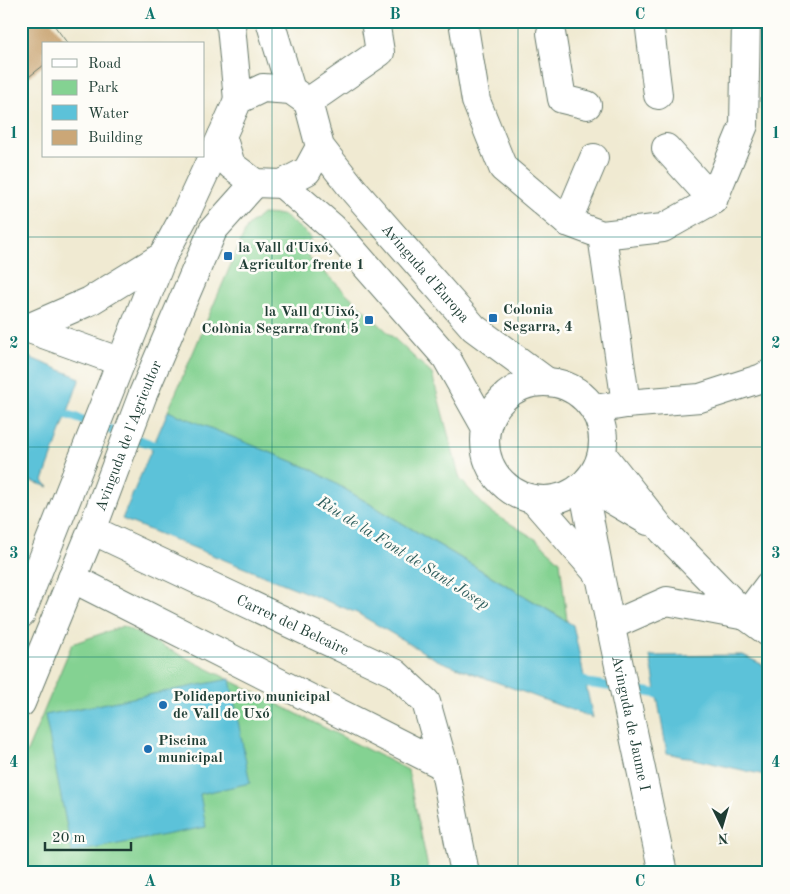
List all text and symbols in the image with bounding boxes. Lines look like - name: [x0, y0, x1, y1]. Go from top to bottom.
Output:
- text: A: [144, 7, 156, 23]
- text: B: [389, 7, 401, 23]
- text: C: [635, 7, 645, 23]
- legend: [42, 42, 205, 158]
- text: Road: [88, 57, 122, 72]
- text: Park: [88, 81, 119, 96]
- text: Water: [88, 107, 129, 122]
- text: 1: [9, 126, 19, 142]
- text: 1: [771, 126, 781, 142]
- text: Building: [88, 131, 143, 146]
- street label: Avinguda d'Europa: [378, 222, 472, 326]
- place label: la Vall d'Uixó, Agricultor frente 1: [238, 241, 365, 273]
- marker: la Vall d'Uixó, Agricultor frente 1: [222, 250, 234, 262]
- place label: Colonia Segarra, 4: [503, 303, 573, 335]
- place label: la Vall d'Uixó, Colònia Segarra front 5: [202, 305, 359, 337]
- marker: Colonia Segarra, 4: [487, 312, 499, 324]
- marker: la Vall d'Uixó, Colònia Segarra front 5: [363, 314, 375, 326]
- text: 2: [9, 336, 19, 352]
- text: 2: [771, 336, 781, 352]
- street label: Avinguda de l'Agricultor: [94, 359, 165, 514]
- water label: Riu de la Font de Sant Josep: [313, 494, 492, 614]
- text: 3: [9, 546, 19, 562]
- text: 3: [771, 546, 781, 562]
- street label: Carrer del Belcaire: [234, 593, 351, 659]
- street label: Avinguda de Jaume I: [608, 655, 651, 792]
- place label: Polideportivo municipal de Vall de Uxó: [173, 690, 331, 722]
- marker: Polideportivo municipal de Vall de Uxó: [157, 699, 169, 711]
- place label: Piscina municipal: [158, 734, 223, 766]
- marker: Piscina municipal: [142, 743, 154, 755]
- text: 4: [9, 755, 19, 771]
- text: 4: [771, 755, 781, 771]
- north arrow: [698, 802, 748, 852]
- scale bar: [45, 819, 131, 851]
- text: 20 m: [52, 831, 86, 846]
- text: N: [717, 831, 729, 845]
- text: A: [144, 874, 156, 890]
- text: B: [389, 874, 401, 890]
- text: C: [635, 874, 645, 890]

